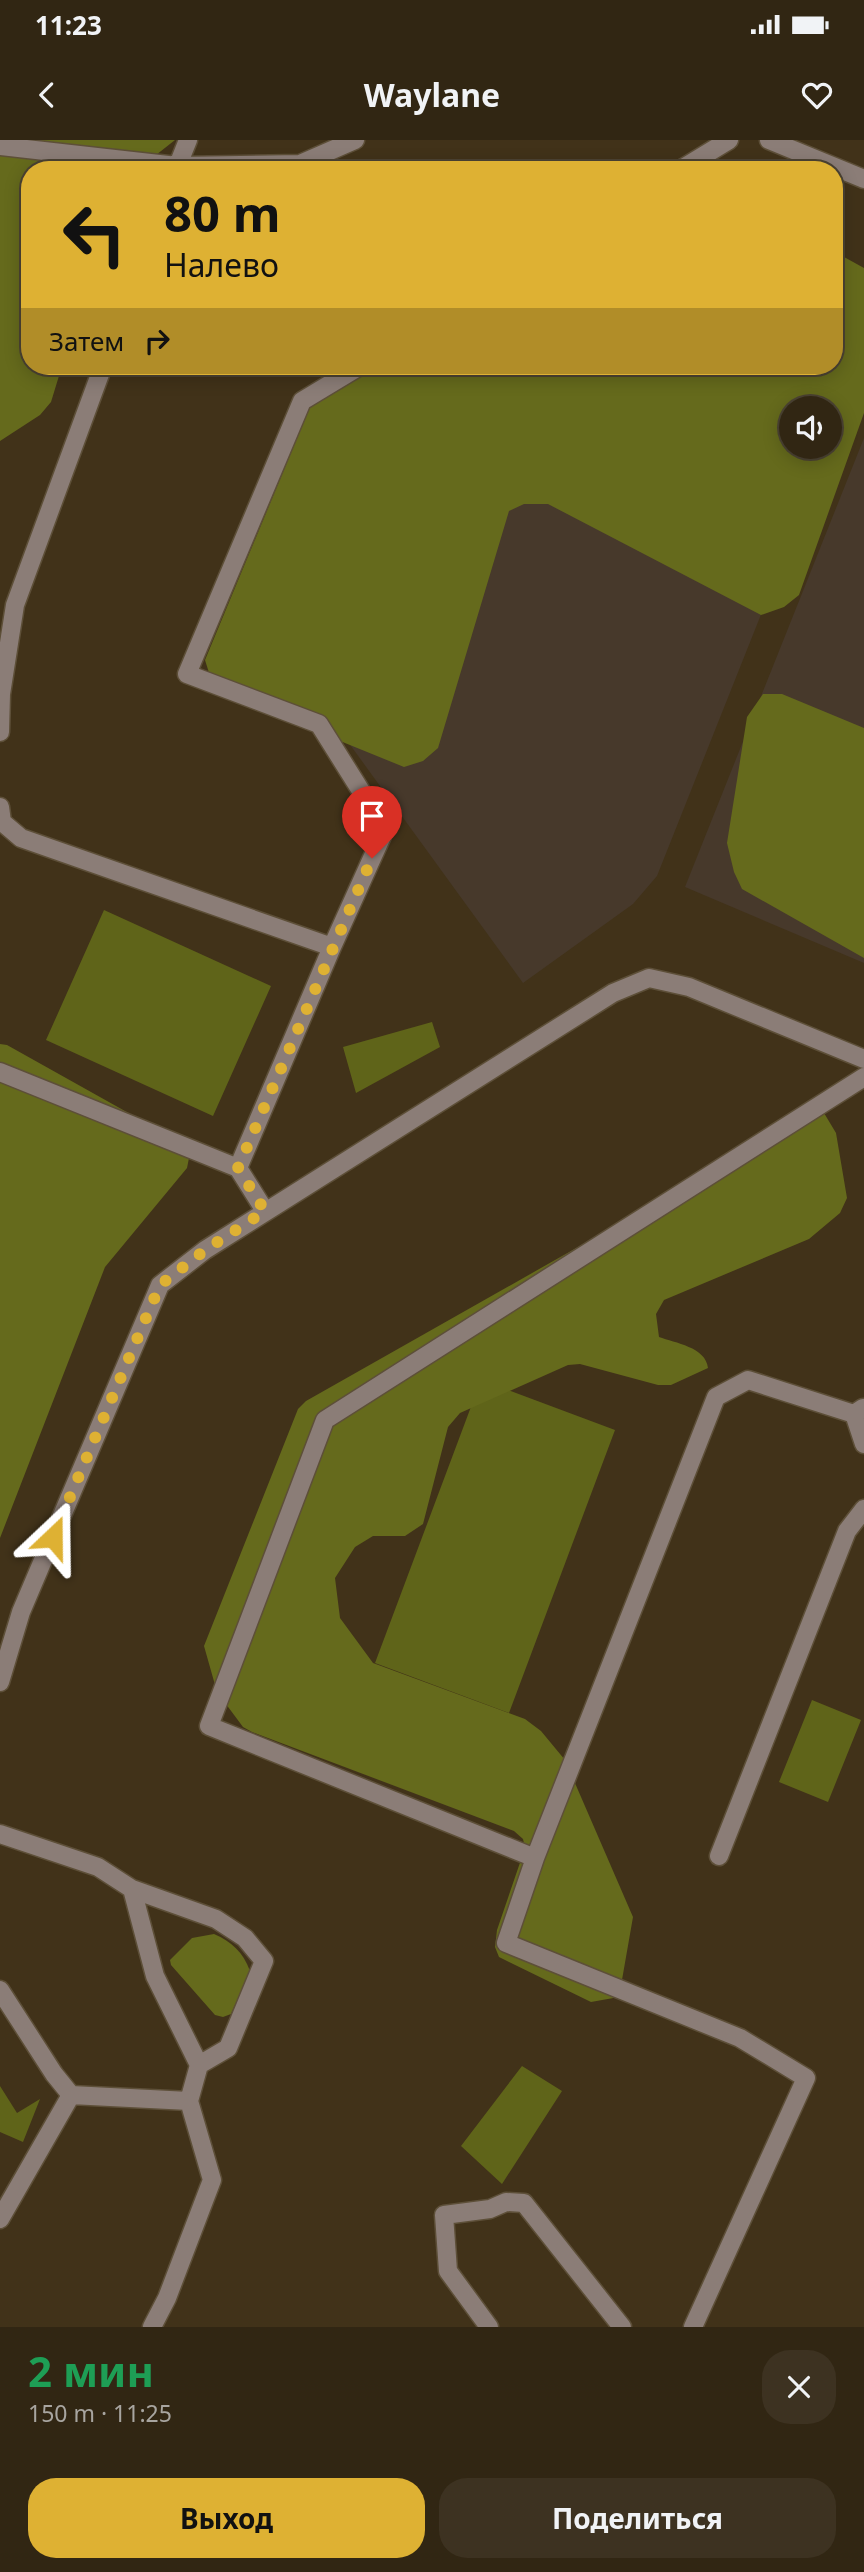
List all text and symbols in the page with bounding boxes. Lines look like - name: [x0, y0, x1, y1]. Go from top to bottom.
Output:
- text: 11:23: [35, 7, 102, 43]
- text: Waylane: [364, 73, 500, 116]
- icon: back: [28, 76, 66, 114]
- icon: heart: [798, 76, 836, 114]
- text: 80 m: [164, 180, 281, 246]
- icon: left: [49, 189, 140, 280]
- text: Налево: [164, 243, 279, 286]
- icon: right: [138, 322, 176, 360]
- text: Затем: [49, 323, 124, 359]
- map controls: [779, 396, 842, 459]
- button: sound: [779, 396, 842, 459]
- pin: [342, 786, 402, 858]
- icon: arrive: [353, 797, 391, 835]
- position arrow: [16, 1500, 90, 1574]
- text: 2 мин: [28, 2342, 154, 2399]
- button: close: [762, 2350, 836, 2424]
- text: 150 m · 11:25: [28, 2397, 172, 2429]
- button: Выход: [28, 2478, 425, 2558]
- button: Поделиться: [439, 2478, 836, 2558]

